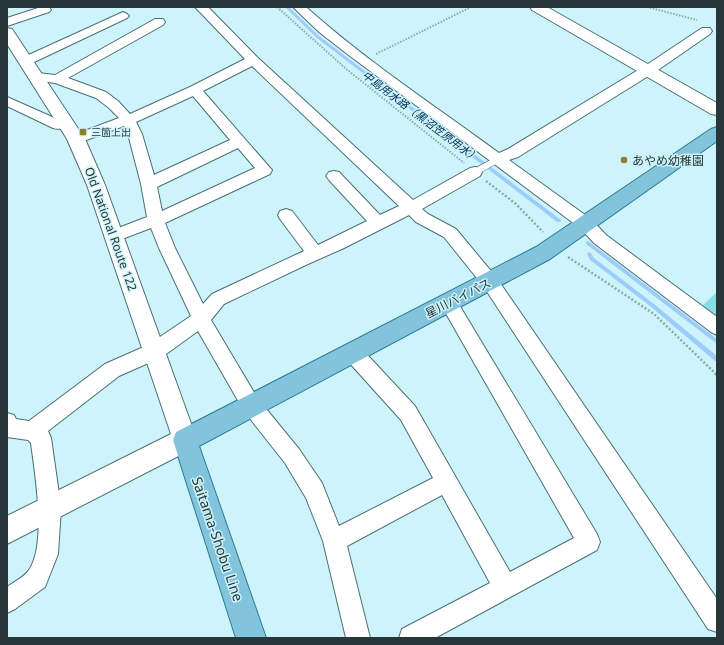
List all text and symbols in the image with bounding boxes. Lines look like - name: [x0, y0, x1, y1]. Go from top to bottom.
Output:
- water label: 中島用水路（黒沼笠原用水）: [359, 67, 483, 165]
- place label: 三箇上出: [91, 125, 131, 139]
- marker: 三箇上出: [78, 127, 88, 137]
- place label: あやめ幼稚園: [632, 152, 704, 169]
- marker: あやめ幼稚園: [619, 155, 629, 165]
- street label: Old National Route 122: [81, 165, 141, 294]
- street label: 星川バイパス: [422, 274, 494, 322]
- street label: Saitama-Shobu Line: [188, 474, 248, 604]

